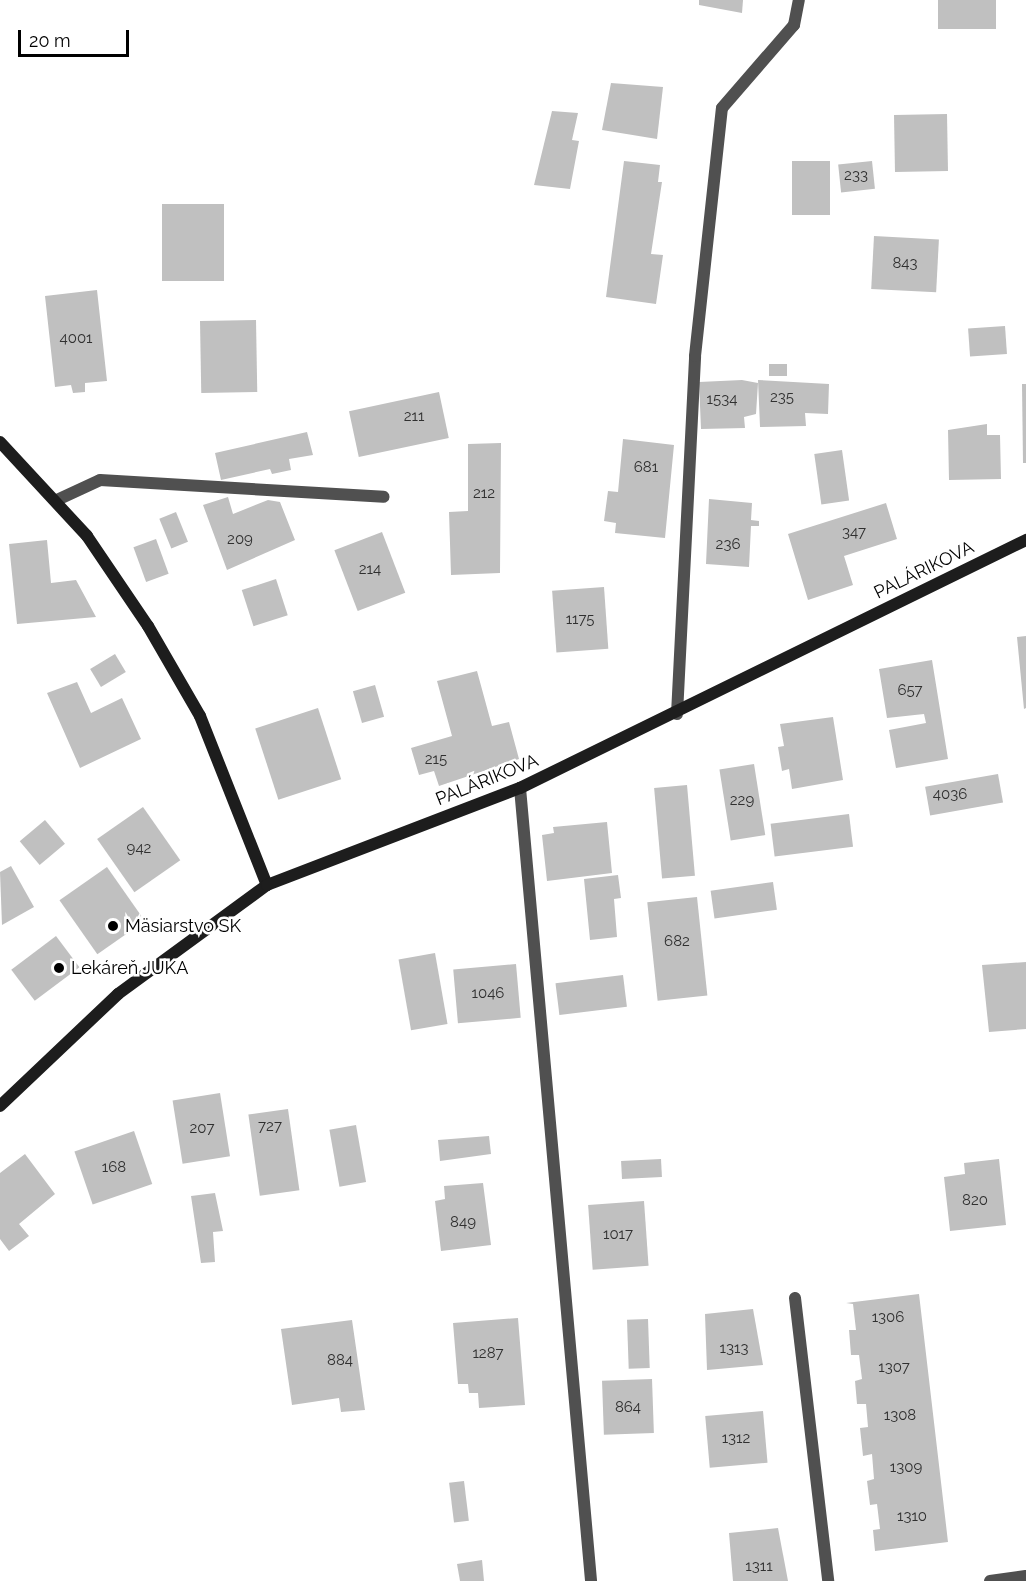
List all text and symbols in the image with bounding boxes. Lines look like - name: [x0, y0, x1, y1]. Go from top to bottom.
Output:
- scale bar: [21, 18, 132, 56]
- text: 20 m: [29, 30, 71, 51]
- house number: 233: [844, 167, 868, 185]
- house number: 843: [892, 255, 918, 273]
- house number: 4001: [60, 330, 92, 348]
- house number: 235: [770, 389, 794, 407]
- house number: 1534: [707, 391, 737, 409]
- house number: 211: [404, 408, 424, 426]
- house number: 681: [634, 459, 658, 477]
- house number: 212: [473, 485, 495, 503]
- house number: 347: [842, 524, 866, 542]
- house number: 209: [227, 531, 253, 549]
- house number: 236: [716, 536, 740, 554]
- street label: PALÁRIKOVA: [870, 536, 978, 604]
- house number: 214: [359, 561, 381, 579]
- house number: 1175: [566, 611, 594, 629]
- house number: 657: [897, 682, 923, 700]
- street label: PALÁRIKOVA: [433, 750, 541, 810]
- house number: 215: [425, 751, 447, 769]
- house number: 4036: [933, 786, 967, 804]
- house number: 229: [730, 792, 754, 810]
- house number: 942: [127, 840, 151, 858]
- place label: Mäsiarstvo SK: [125, 915, 241, 937]
- marker: Mäsiarstvo SK: [106, 919, 120, 933]
- house number: 682: [664, 933, 690, 951]
- place label: Lekáreň JUKA: [71, 957, 189, 979]
- marker: Lekáreň JUKA: [52, 961, 66, 975]
- house number: 1046: [472, 985, 504, 1003]
- house number: 727: [258, 1118, 282, 1136]
- house number: 207: [190, 1120, 214, 1138]
- house number: 168: [102, 1159, 126, 1177]
- house number: 820: [962, 1192, 988, 1210]
- house number: 849: [450, 1214, 476, 1232]
- house number: 1017: [603, 1226, 633, 1244]
- house number: 1306: [872, 1309, 904, 1327]
- house number: 1313: [720, 1340, 748, 1358]
- house number: 1287: [472, 1345, 504, 1363]
- house number: 884: [327, 1352, 353, 1370]
- house number: 1307: [878, 1359, 910, 1377]
- house number: 864: [615, 1399, 641, 1417]
- house number: 1308: [884, 1407, 916, 1425]
- house number: 1312: [722, 1430, 750, 1448]
- house number: 1309: [890, 1459, 922, 1477]
- house number: 1310: [897, 1508, 927, 1526]
- house number: 1311: [745, 1558, 773, 1576]

